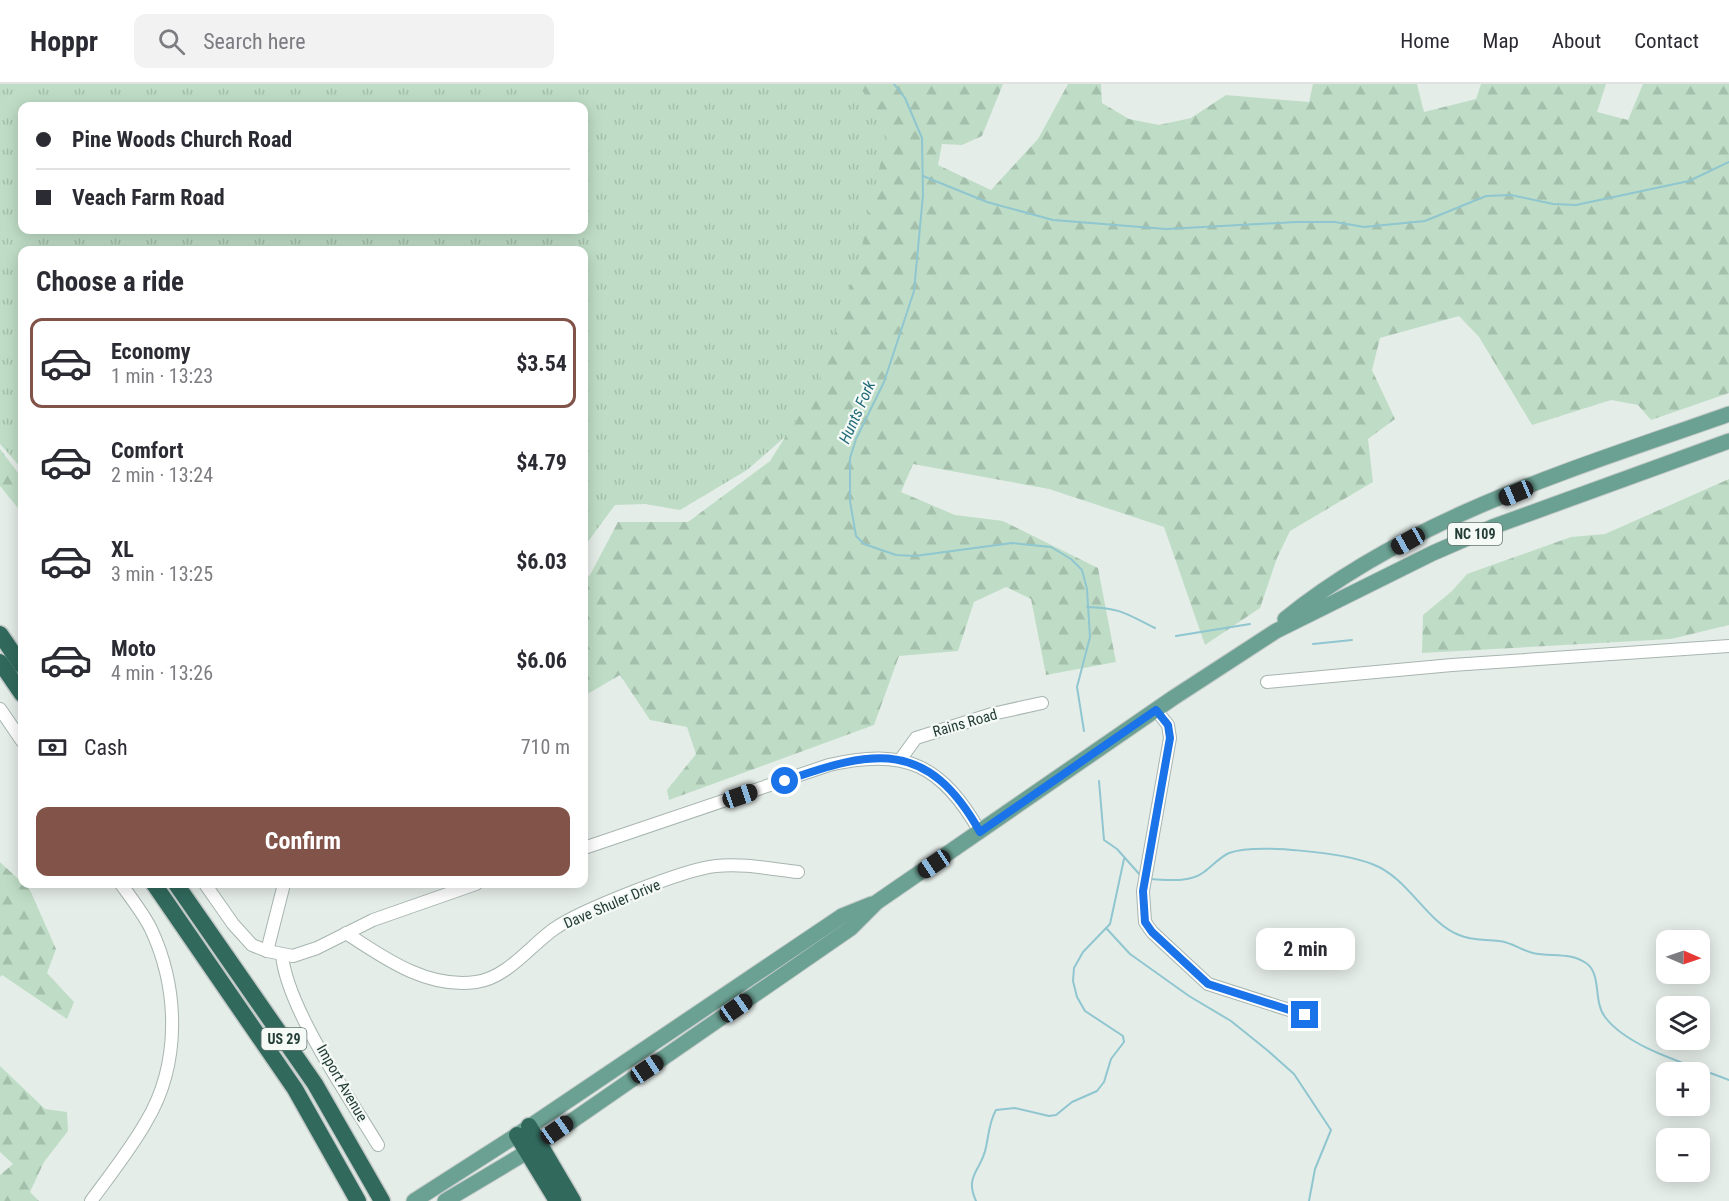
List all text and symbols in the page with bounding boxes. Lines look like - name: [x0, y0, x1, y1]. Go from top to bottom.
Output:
- search box: [134, 14, 554, 68]
- text: Hoppr: [30, 25, 98, 58]
- icon: search: [155, 25, 188, 58]
- text: Search here: [203, 29, 305, 54]
- text: Home: [1400, 29, 1450, 53]
- text: Map: [1483, 29, 1519, 53]
- text: About: [1552, 29, 1601, 53]
- text: Contact: [1634, 29, 1699, 53]
- text: Pine Woods Church Road: [72, 127, 292, 152]
- text: Veach Farm Road: [72, 185, 225, 210]
- text: Choose a ride: [36, 266, 184, 298]
- icon: car: [39, 336, 93, 390]
- text: Economy: [111, 339, 191, 364]
- text: $3.54: [516, 351, 567, 376]
- text: 1 min · 13:23: [111, 364, 213, 388]
- water label: Hunts Fork: [835, 377, 880, 446]
- icon: car: [39, 435, 93, 489]
- text: Comfort: [111, 438, 184, 463]
- text: $4.79: [516, 450, 567, 475]
- text: 2 min · 13:24: [111, 463, 213, 487]
- car: [1496, 478, 1536, 508]
- road number: NC 109: [1448, 523, 1502, 545]
- car: [1388, 524, 1428, 558]
- icon: car: [39, 534, 93, 588]
- text: XL: [111, 537, 134, 562]
- text: $6.03: [516, 549, 567, 574]
- text: 3 min · 13:25: [111, 562, 213, 586]
- icon: car: [39, 633, 93, 687]
- text: Moto: [111, 636, 156, 661]
- text: $6.06: [516, 648, 567, 673]
- text: 4 min · 13:26: [111, 661, 213, 685]
- street label: Rains Road: [931, 705, 999, 741]
- icon: cash: [36, 731, 69, 764]
- text: Cash: [84, 735, 128, 760]
- text: 710 m: [521, 735, 570, 759]
- route start: [771, 767, 798, 794]
- car: [720, 782, 760, 810]
- button: Confirm: [36, 807, 570, 876]
- car: [914, 846, 954, 882]
- street label: Dave Shuler Drive: [561, 876, 663, 932]
- callout: 2 min: [1256, 928, 1354, 970]
- north arrow: [1656, 930, 1710, 984]
- map controls: [1656, 930, 1710, 1182]
- text: 2 min: [1283, 937, 1328, 961]
- car: [716, 990, 756, 1026]
- button: layers: [1656, 996, 1710, 1050]
- route end: [1291, 1001, 1318, 1028]
- road number: US 29: [262, 1028, 306, 1050]
- street label: Import Avenue: [313, 1041, 371, 1125]
- car: [627, 1051, 667, 1087]
- button: +: [1656, 1062, 1710, 1116]
- car: [537, 1112, 577, 1148]
- button: −: [1656, 1128, 1710, 1182]

